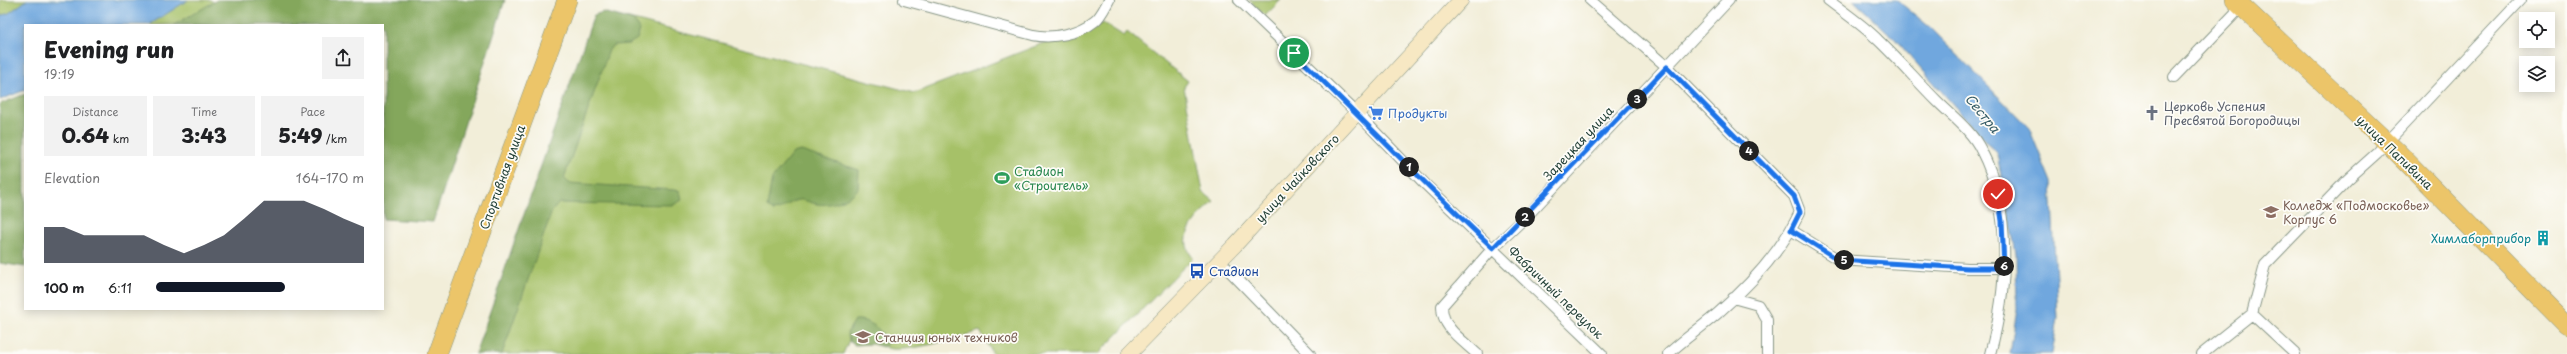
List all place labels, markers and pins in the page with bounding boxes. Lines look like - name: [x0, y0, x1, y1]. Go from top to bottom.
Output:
- pin: [1277, 36, 1311, 70]
- pin: 3: [1627, 89, 1647, 109]
- place label: Церковь Успения Пресвятой Богородицы: [2164, 97, 2300, 129]
- supermarket icon: Продукты: [1367, 104, 1385, 122]
- place label: Продукты: [1388, 104, 1447, 122]
- church icon: Церковь Успения Пресвятой Богородицы: [2143, 104, 2161, 122]
- pin: 4: [1739, 141, 1759, 161]
- pin: 1: [1399, 157, 1419, 177]
- place label: Стадион «Строитель»: [1014, 162, 1088, 194]
- sports icon: Стадион «Строитель»: [993, 169, 1011, 187]
- pin: [1981, 177, 2015, 211]
- place label: Колледж «Подмосковье» Корпус 6: [2283, 196, 2430, 228]
- school or university icon: Колледж «Подмосковье» Корпус 6: [2262, 203, 2280, 221]
- pin: 2: [1515, 207, 1535, 227]
- place label: Химлаборприбор: [2431, 229, 2531, 247]
- building icon: Химлаборприбор: [2534, 229, 2552, 247]
- pin: 5: [1834, 250, 1854, 270]
- pin: 6: [1994, 256, 2014, 276]
- bus stop icon: Стадион: [1188, 262, 1206, 280]
- place label: Стадион: [1209, 262, 1259, 280]
- school or university icon: Станция юных техников: [854, 328, 872, 346]
- place label: Станция юных техников: [875, 328, 1018, 346]

